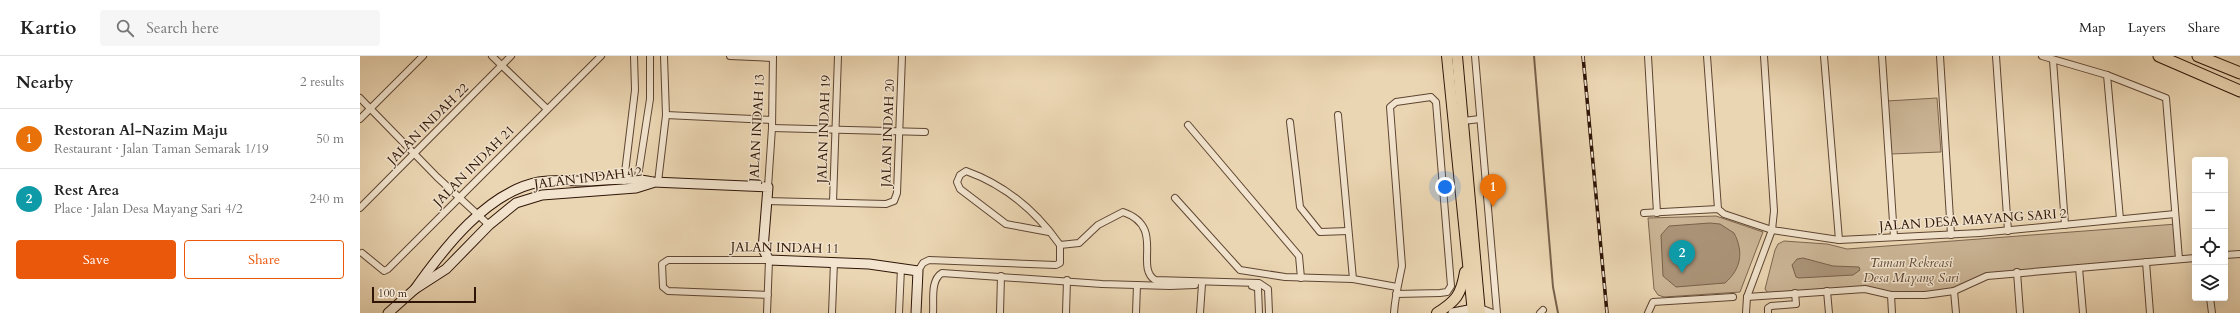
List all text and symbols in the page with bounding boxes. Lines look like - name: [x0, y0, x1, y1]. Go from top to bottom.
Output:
- search box: [100, 10, 380, 46]
- text: Kartio: [20, 15, 76, 41]
- icon: search: [114, 17, 136, 39]
- text: Search here: [146, 18, 219, 38]
- text: Map: [2079, 18, 2106, 37]
- text: Layers: [2128, 18, 2166, 37]
- text: Share: [2188, 18, 2220, 37]
- text: Nearby: [16, 71, 73, 94]
- text: 2 results: [300, 73, 344, 91]
- street label: JALAN INDAH 13: [745, 73, 769, 185]
- street label: JALAN INDAH 19: [813, 74, 835, 185]
- street label: JALAN INDAH 20: [877, 78, 899, 189]
- street label: JALAN INDAH 22: [382, 79, 473, 170]
- text: Restoran Al-Nazim Maju: [54, 120, 228, 140]
- street label: JALAN INDAH 21: [428, 121, 519, 212]
- text: 1: [26, 130, 32, 148]
- text: 50 m: [316, 130, 344, 148]
- text: Restaurant · Jalan Taman Semarak 1/19: [54, 140, 269, 158]
- map controls: [2192, 157, 2228, 301]
- button: +: [2192, 157, 2228, 193]
- street label: JALAN INDAH 12: [531, 162, 643, 194]
- pin: 1: [1480, 174, 1506, 207]
- your location: [1435, 177, 1455, 197]
- text: Rest Area: [54, 180, 119, 200]
- text: 2: [26, 190, 32, 208]
- text: 240 m: [310, 190, 344, 208]
- button: −: [2192, 193, 2228, 229]
- text: Place · Jalan Desa Mayang Sari 4/2: [54, 200, 243, 218]
- street label: JALAN DESA MAYANG SARI 2: [1877, 204, 2068, 236]
- button: locate: [2192, 229, 2228, 265]
- street label: JALAN INDAH 11: [729, 238, 839, 258]
- button: Save: [16, 240, 176, 279]
- button: Share: [184, 240, 344, 279]
- pin: 2: [1669, 240, 1695, 273]
- park label: Taman Rekreasi Desa Mayang Sari: [1863, 254, 1959, 287]
- button: layers: [2192, 265, 2228, 301]
- scale bar: [372, 285, 476, 304]
- text: 100 m: [378, 286, 407, 301]

